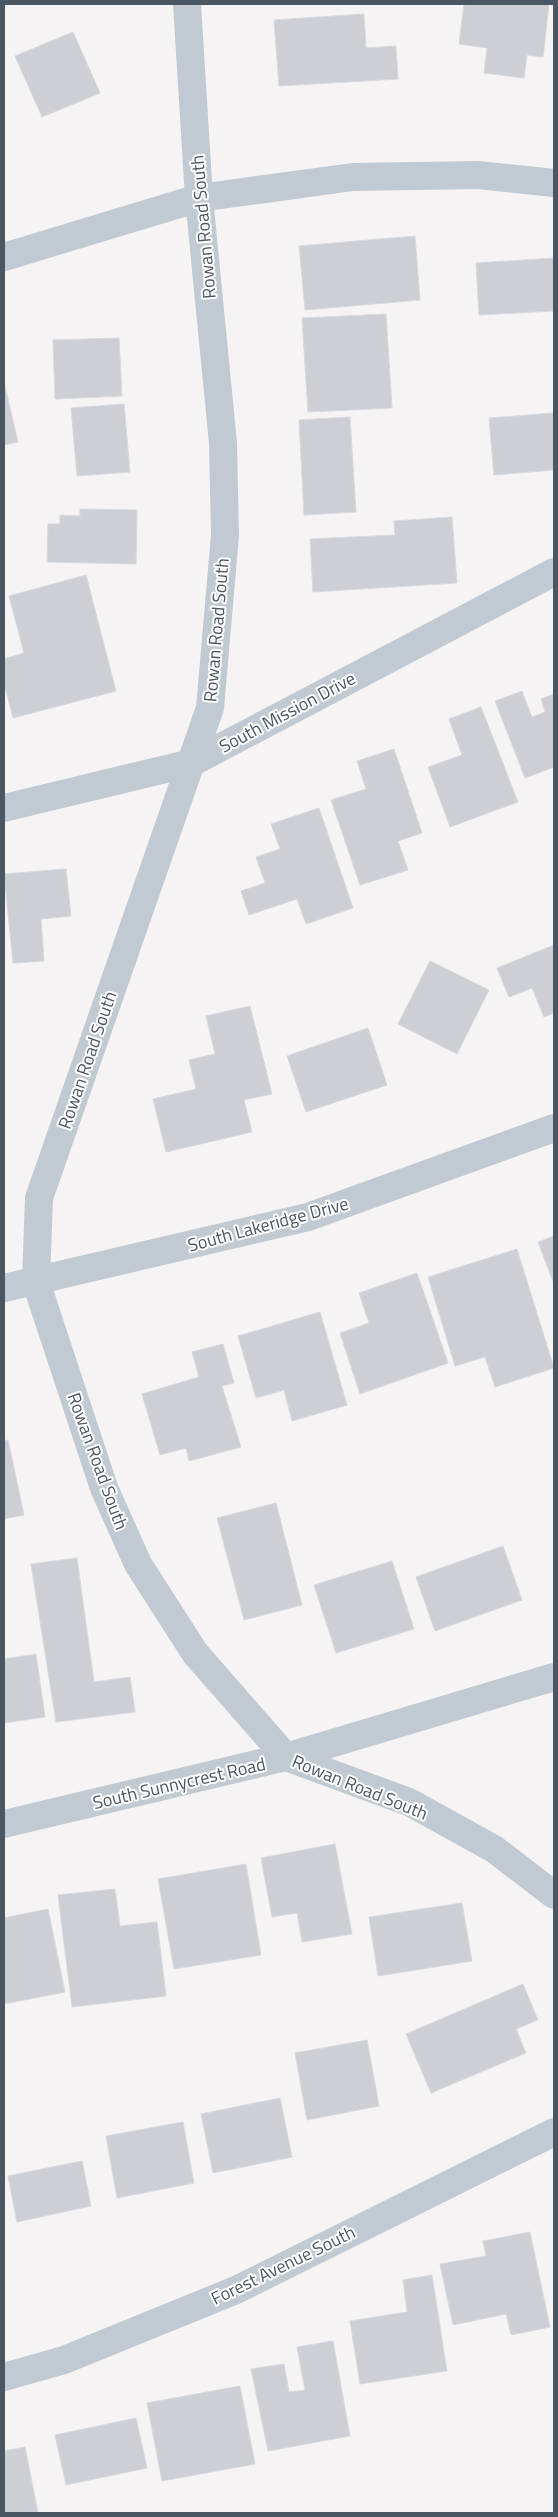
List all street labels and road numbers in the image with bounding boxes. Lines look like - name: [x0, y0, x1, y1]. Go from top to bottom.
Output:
- street label: Rowan Road South: [183, 154, 223, 300]
- street label: Rowan Road South: [196, 557, 236, 703]
- street label: South Mission Drive: [214, 665, 360, 759]
- street label: Rowan Road South: [51, 987, 123, 1133]
- street label: South Lakeridge Drive: [185, 1190, 351, 1258]
- street label: Rowan Road South: [61, 1389, 135, 1533]
- street label: Rowan Road South: [288, 1747, 432, 1827]
- street label: South Sunnycrest Road: [90, 1750, 268, 1816]
- street label: Forest Avenue South: [206, 2218, 360, 2312]

